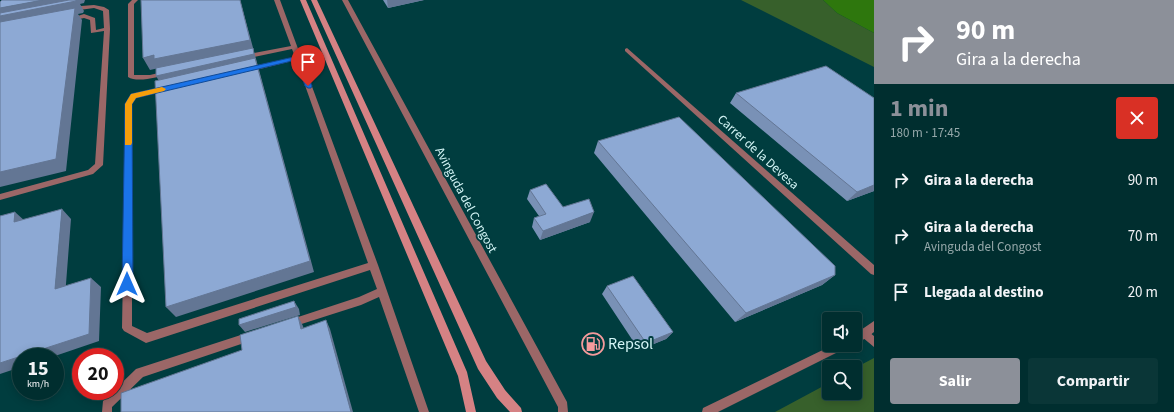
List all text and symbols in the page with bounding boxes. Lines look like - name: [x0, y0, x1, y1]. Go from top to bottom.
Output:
- text: 90 m: [956, 10, 1015, 50]
- icon: right: [890, 16, 942, 68]
- pin: [291, 45, 325, 86]
- text: Gira a la derecha: [956, 47, 1081, 72]
- icon: arrive: [297, 51, 319, 73]
- text: 1 min: [890, 91, 948, 126]
- button: close: [1116, 97, 1158, 139]
- street label: Carrer de la Devesa: [713, 110, 803, 194]
- text: 180 m · 17:45: [890, 124, 960, 142]
- street label: Avinguda del Congost: [430, 144, 502, 257]
- icon: right: [890, 169, 912, 191]
- text: Gira a la derecha: [924, 170, 1034, 191]
- text: 90 m: [1128, 170, 1158, 191]
- text: Gira a la derecha: [924, 217, 1034, 238]
- icon: right: [890, 225, 912, 247]
- text: 70 m: [1128, 226, 1158, 247]
- text: Avinguda del Congost: [924, 238, 1041, 256]
- position arrow: [106, 263, 148, 305]
- icon: arrive: [890, 281, 912, 303]
- text: Llegada al destino: [924, 282, 1044, 303]
- text: 20 m: [1128, 282, 1158, 303]
- map controls: [822, 312, 862, 400]
- button: sound: [822, 312, 862, 352]
- fuel station icon: Repsol: [580, 331, 606, 357]
- place label: Repsol: [608, 333, 653, 355]
- speed limit sign: 20: [72, 348, 124, 400]
- text: 15: [27, 355, 49, 383]
- button: Salir: [890, 358, 1020, 404]
- button: Compartir: [1028, 358, 1158, 404]
- button: search: [822, 360, 862, 400]
- text: km/h: [27, 377, 49, 391]

